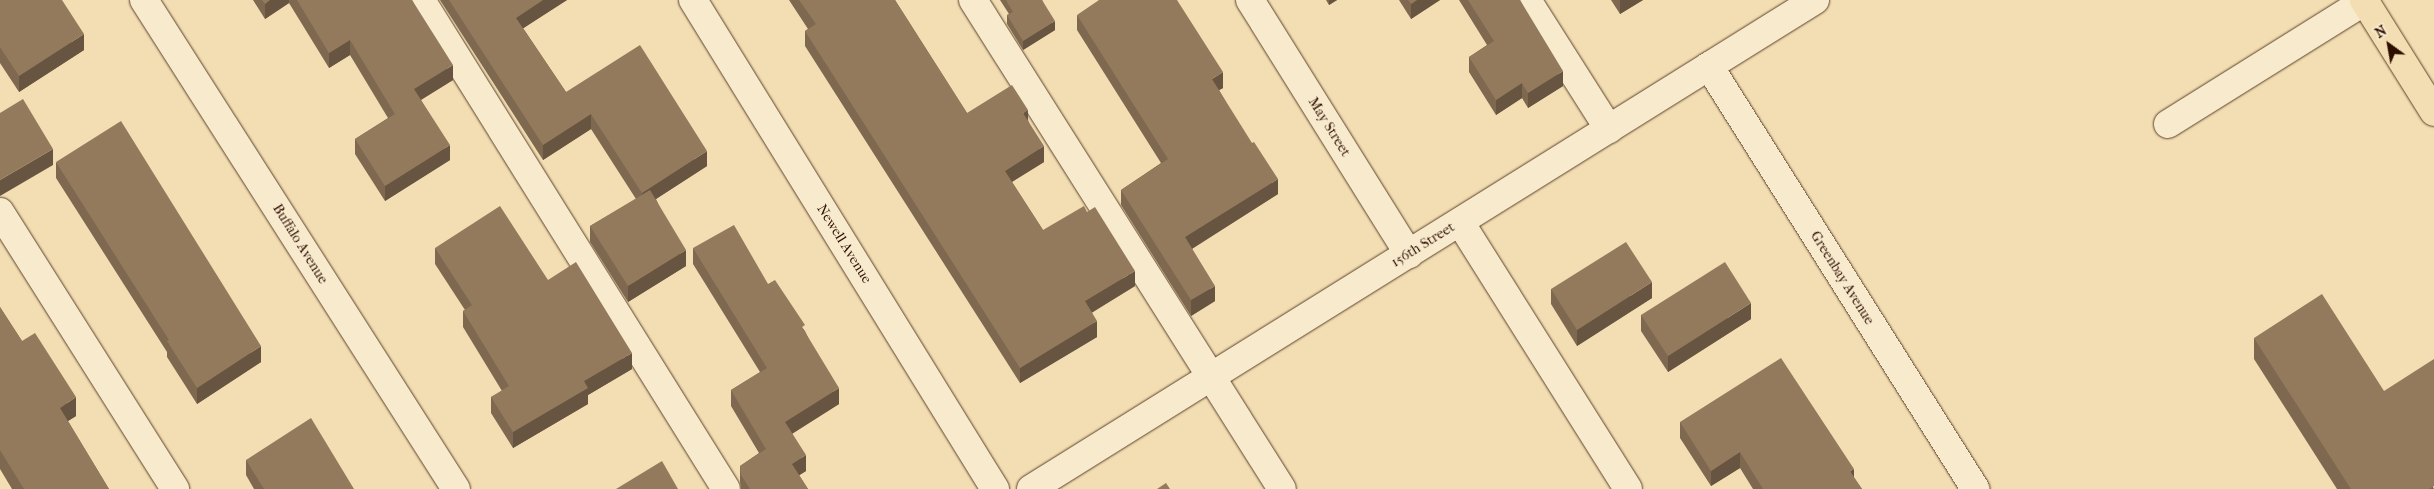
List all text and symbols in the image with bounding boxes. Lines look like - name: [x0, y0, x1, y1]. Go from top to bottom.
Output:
- north arrow: [2364, 20, 2414, 70]
- text: N: [2372, 22, 2390, 42]
- street label: May Street: [1304, 94, 1354, 160]
- street label: Buffalo Avenue: [269, 201, 331, 287]
- street label: Newell Avenue: [813, 201, 875, 287]
- street label: 156th Street: [1388, 219, 1458, 271]
- street label: Greenbay Avenue: [1807, 228, 1877, 328]

